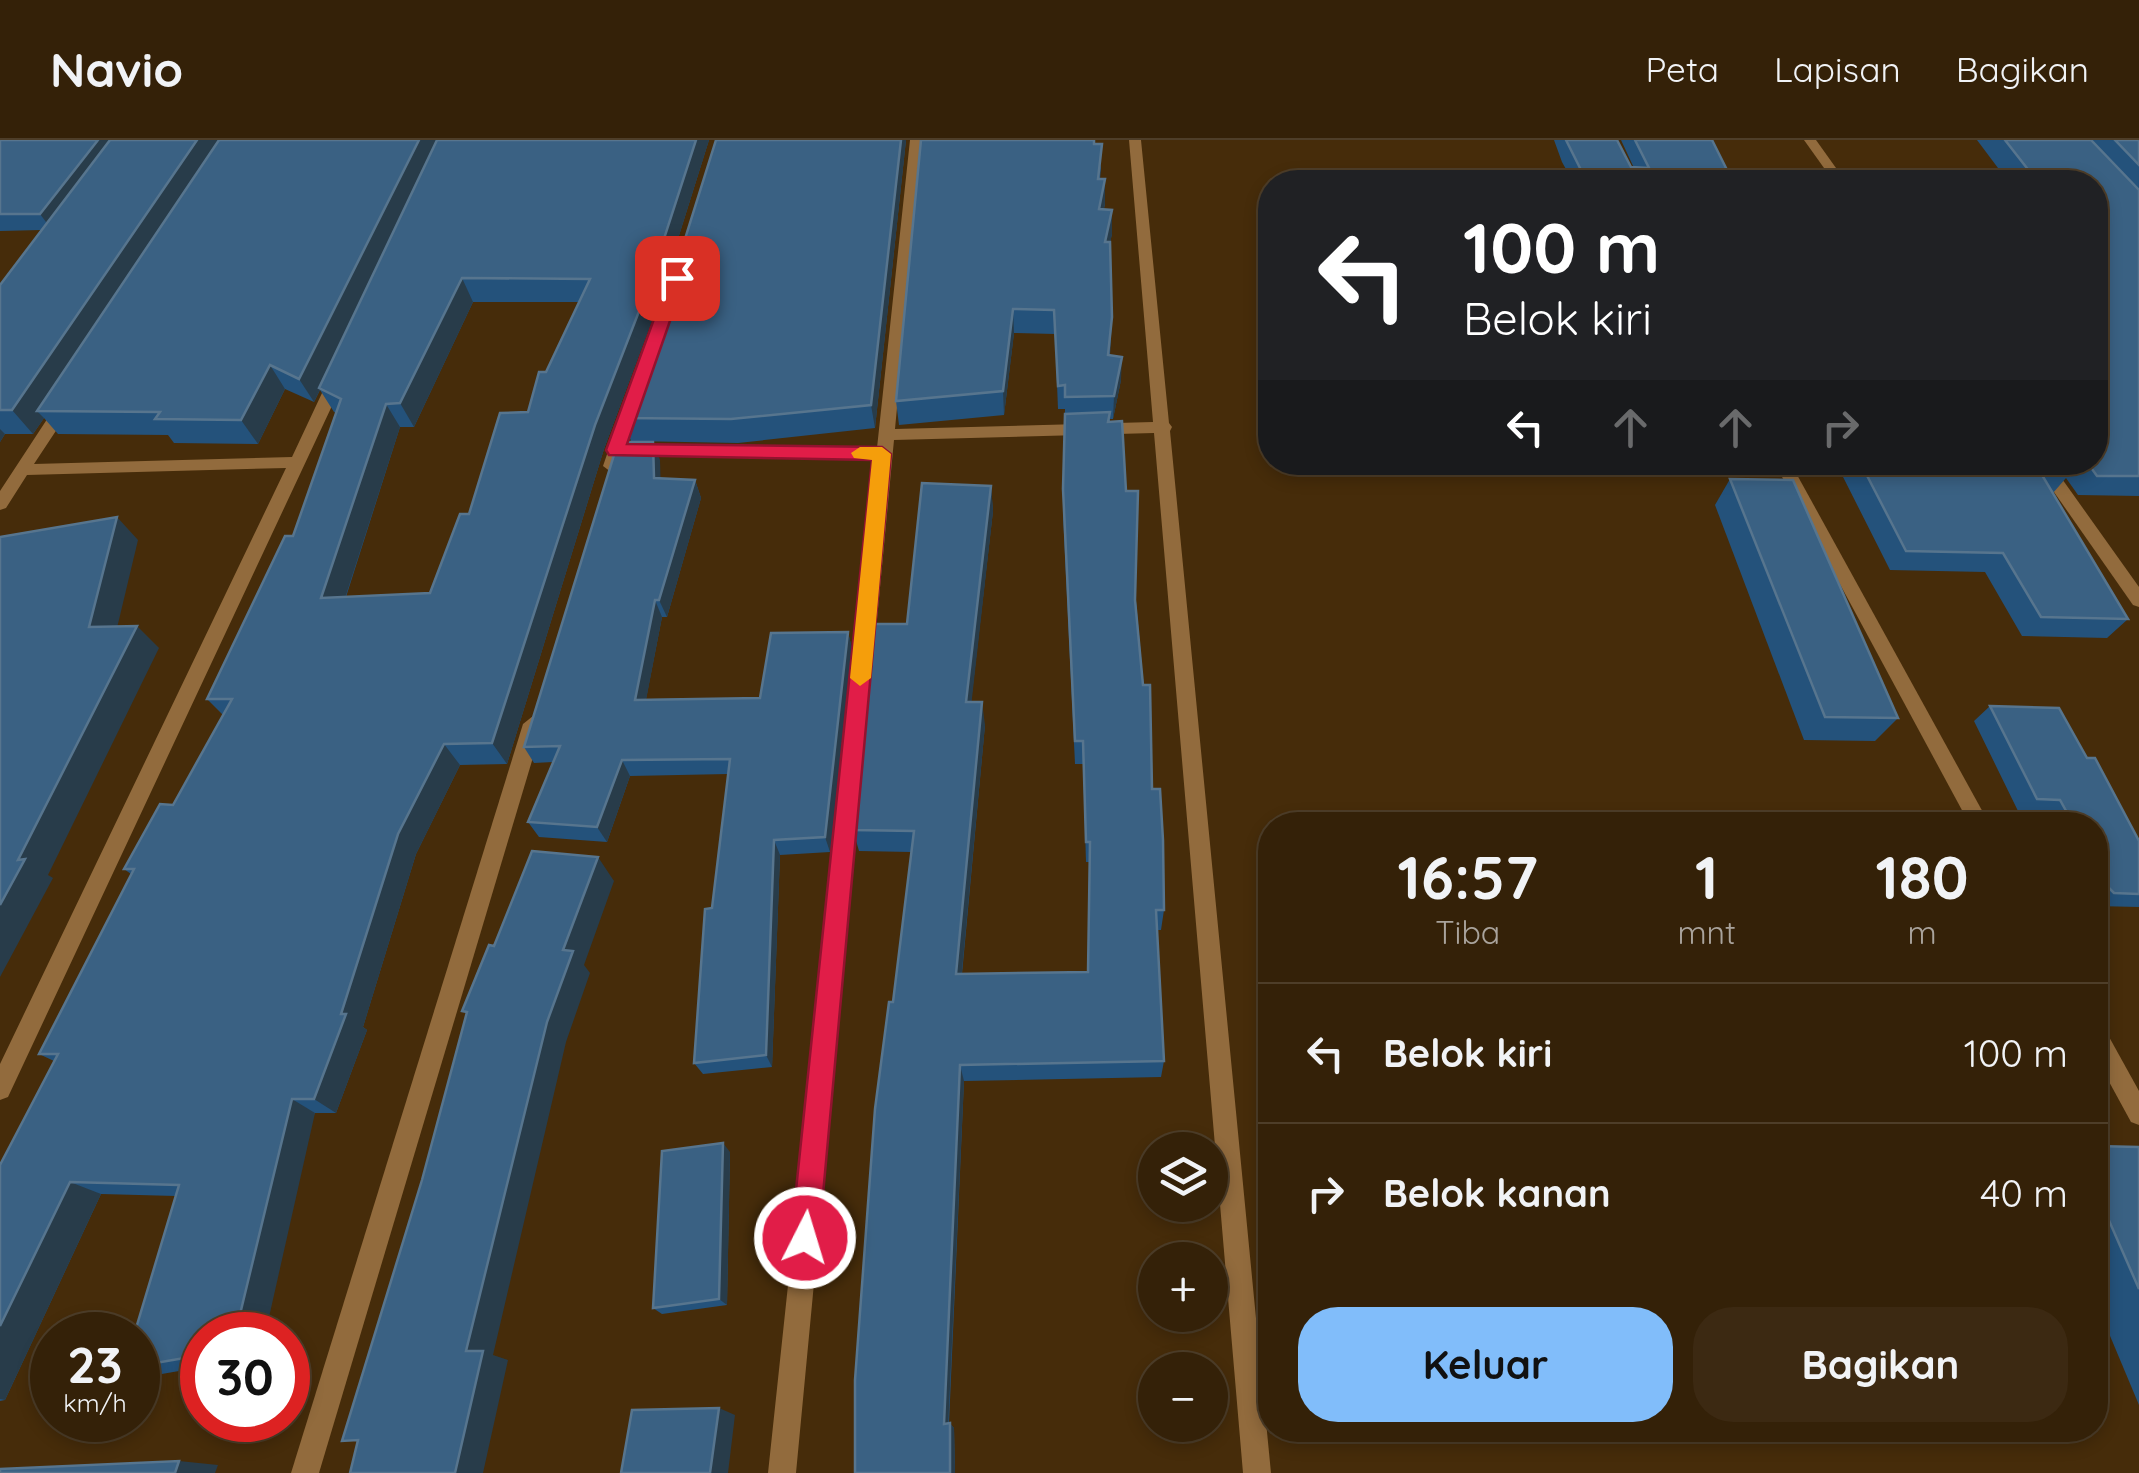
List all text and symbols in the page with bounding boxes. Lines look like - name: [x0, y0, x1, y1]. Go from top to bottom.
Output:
- text: Navio: [50, 39, 183, 99]
- text: Peta: [1646, 47, 1719, 91]
- text: Lapisan: [1774, 47, 1901, 91]
- text: Bagikan: [1956, 47, 2089, 91]
- text: 100 m: [1463, 203, 1660, 291]
- icon: left: [1298, 210, 1428, 340]
- pin: [635, 236, 720, 321]
- icon: arrive: [650, 251, 705, 306]
- text: Belok kiri: [1463, 290, 1652, 346]
- icon: left: [1498, 400, 1553, 455]
- icon: ahead: [1603, 400, 1658, 455]
- icon: ahead: [1708, 400, 1763, 455]
- icon: right: [1813, 400, 1868, 455]
- text: 16:57: [1398, 839, 1538, 914]
- text: 1: [1695, 839, 1718, 914]
- text: 180: [1875, 839, 1969, 914]
- text: Tiba: [1435, 912, 1500, 952]
- text: mnt: [1677, 912, 1736, 952]
- text: m: [1907, 912, 1937, 952]
- icon: left: [1298, 1026, 1353, 1081]
- text: Belok kiri: [1383, 1029, 1552, 1077]
- text: 100 m: [1964, 1029, 2068, 1077]
- map controls: [1138, 1132, 1228, 1442]
- button: layers: [1138, 1132, 1228, 1222]
- icon: right: [1298, 1166, 1353, 1221]
- text: Belok kanan: [1383, 1169, 1611, 1217]
- text: 40 m: [1980, 1169, 2068, 1217]
- position arrow: [753, 1186, 857, 1290]
- button: +: [1138, 1242, 1228, 1332]
- button: Keluar: [1298, 1307, 1673, 1422]
- button: Bagikan: [1693, 1307, 2068, 1422]
- speed limit sign: 30: [180, 1312, 310, 1442]
- text: 23: [67, 1333, 123, 1396]
- button: −: [1138, 1352, 1228, 1442]
- text: km/h: [63, 1387, 127, 1418]

